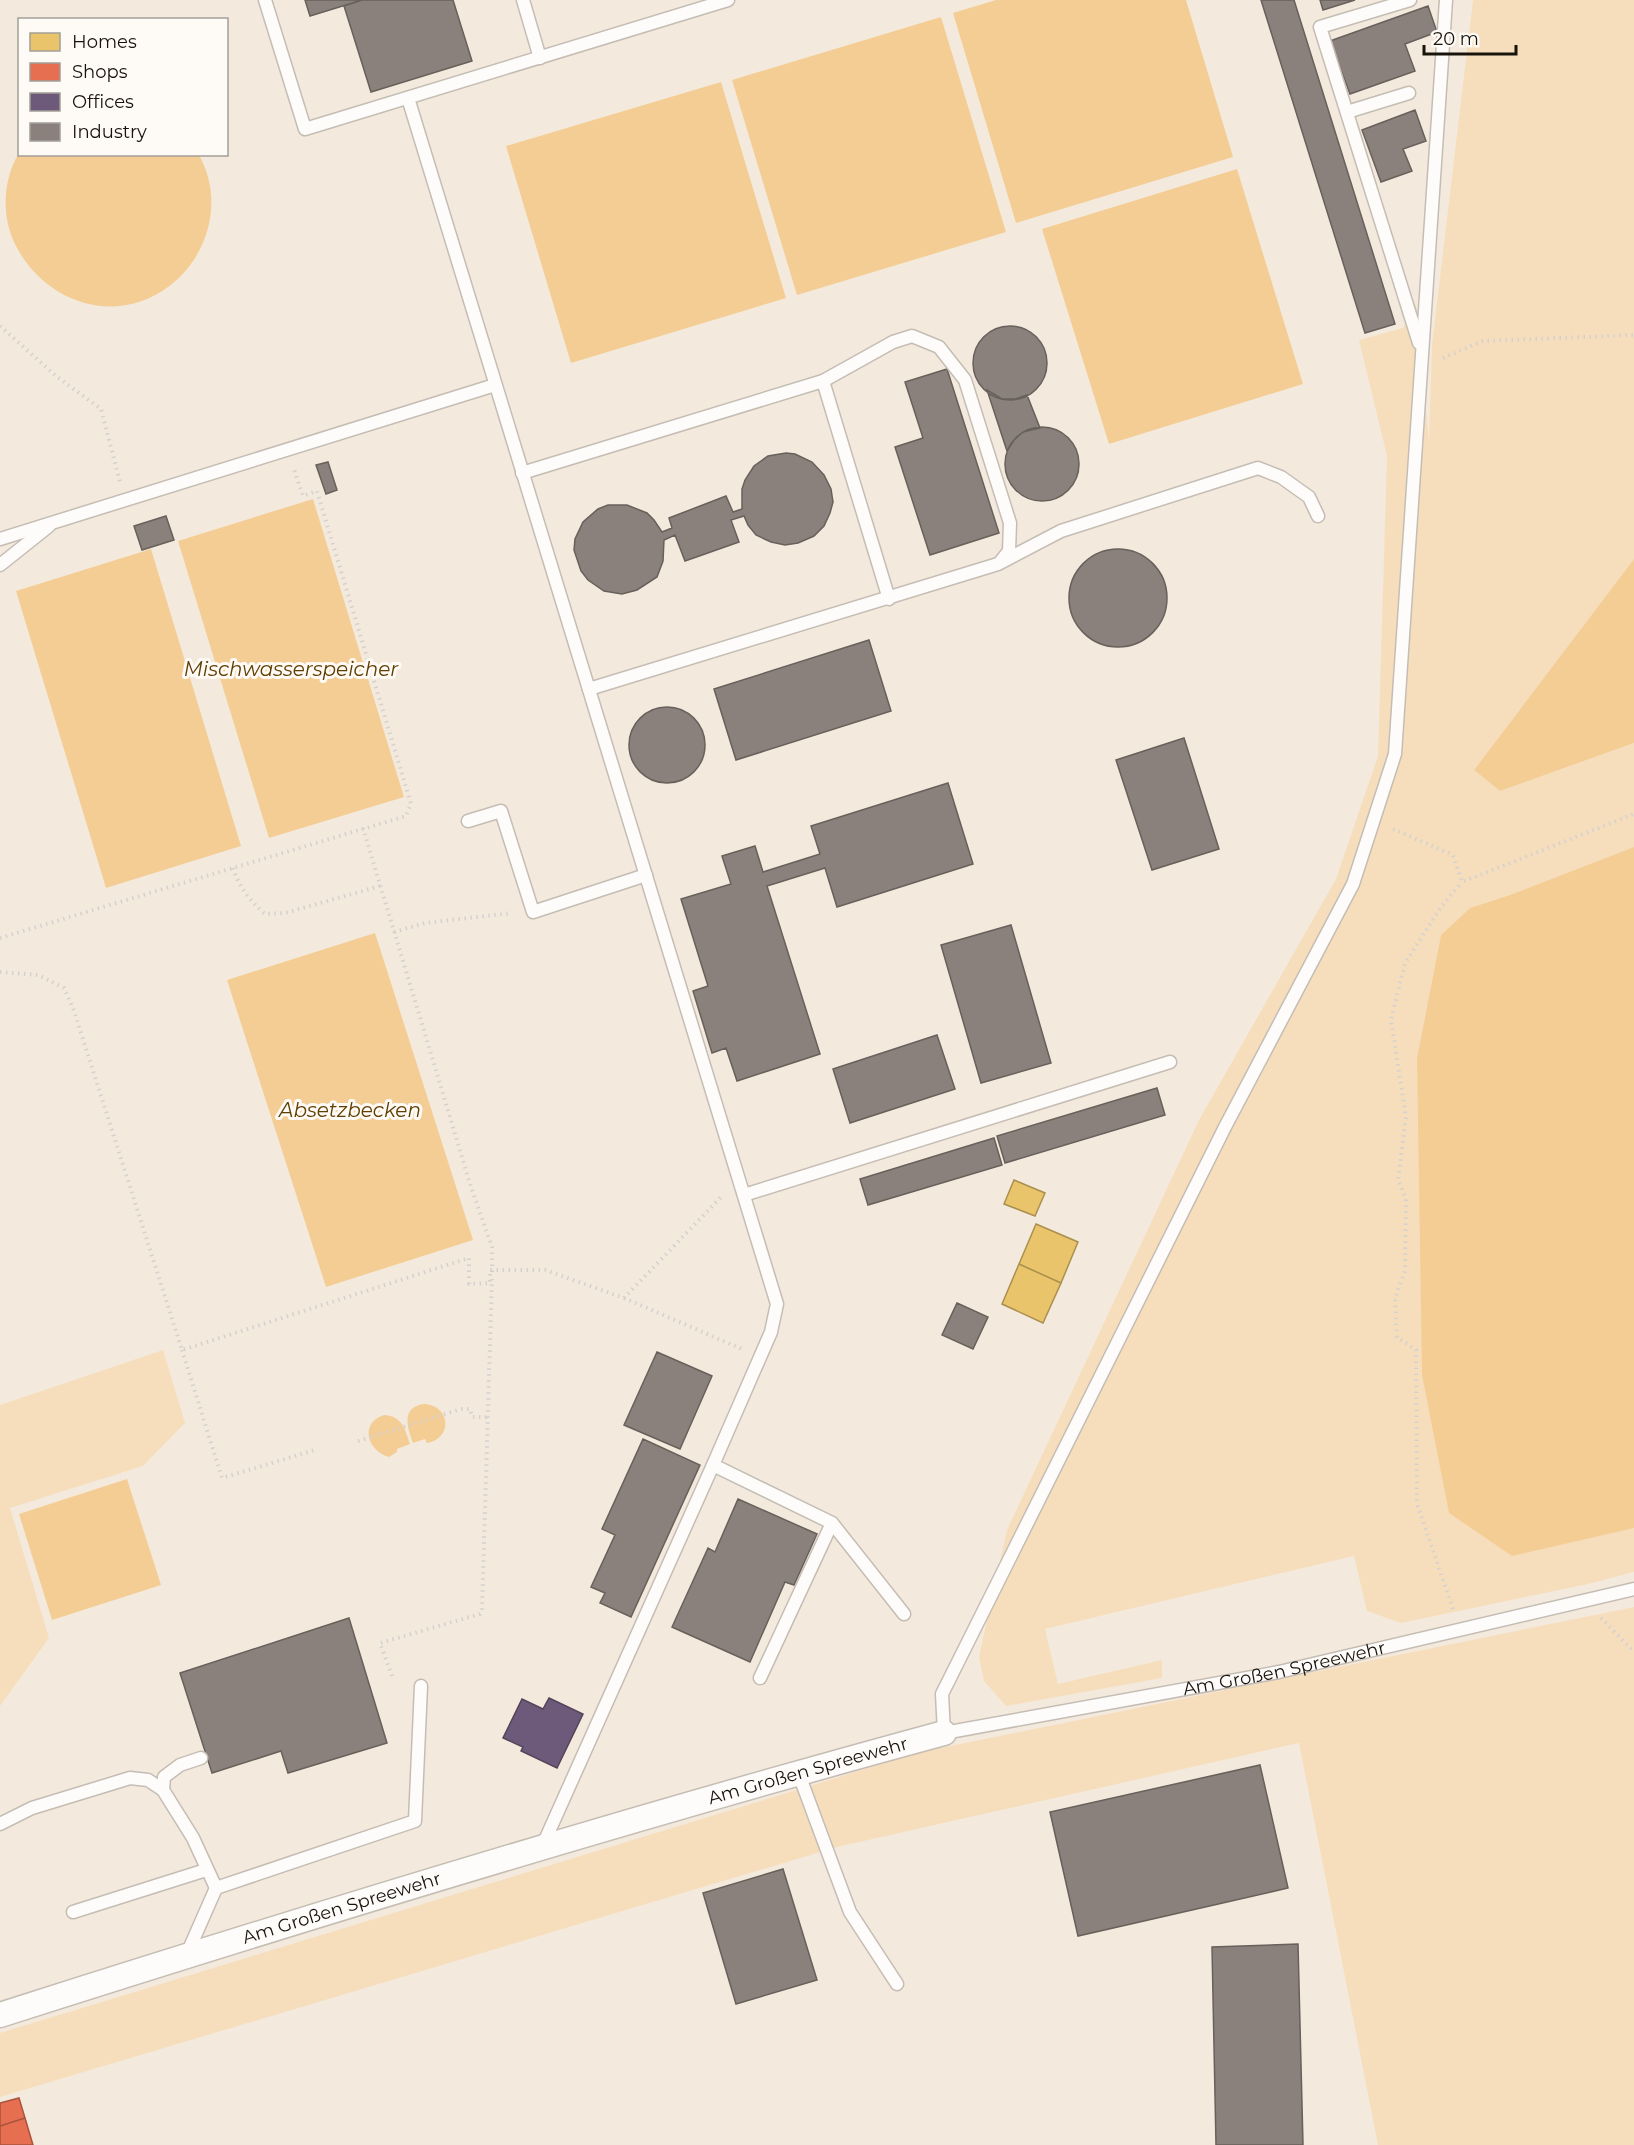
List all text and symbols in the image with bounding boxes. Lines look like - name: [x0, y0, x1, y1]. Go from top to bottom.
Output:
- legend: [18, 18, 228, 156]
- scale bar: [1424, 18, 1516, 56]
- text: 20 m: [1433, 28, 1479, 50]
- text: Homes: [72, 31, 137, 53]
- text: Shops: [72, 61, 128, 83]
- text: Offices: [72, 91, 134, 113]
- text: Industry: [72, 121, 147, 143]
- water label: Mischwasserspeicher: [184, 657, 399, 681]
- water label: Absetzbecken: [278, 1098, 421, 1122]
- street label: Am Großen Spreewehr: [1181, 1636, 1388, 1700]
- street label: Am Großen Spreewehr: [705, 1732, 910, 1809]
- street label: Am Großen Spreewehr: [240, 1867, 444, 1949]

